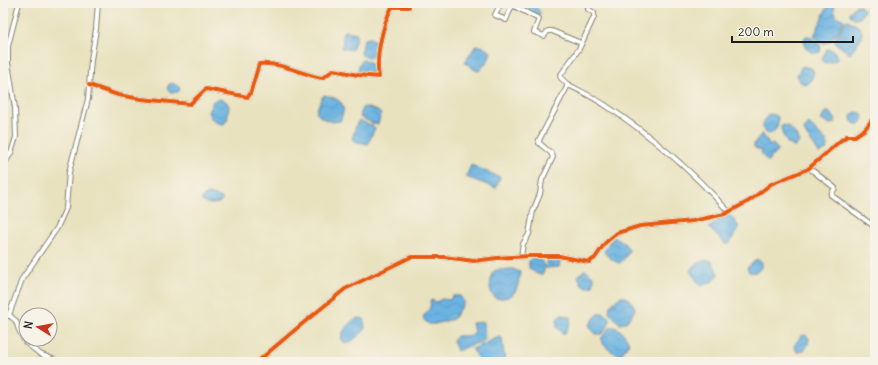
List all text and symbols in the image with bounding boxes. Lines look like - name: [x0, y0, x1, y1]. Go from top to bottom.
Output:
- scale bar: [732, 18, 853, 44]
- text: 200 m: [738, 24, 774, 39]
- north arrow: [18, 307, 58, 347]
- text: N: [21, 320, 36, 330]

